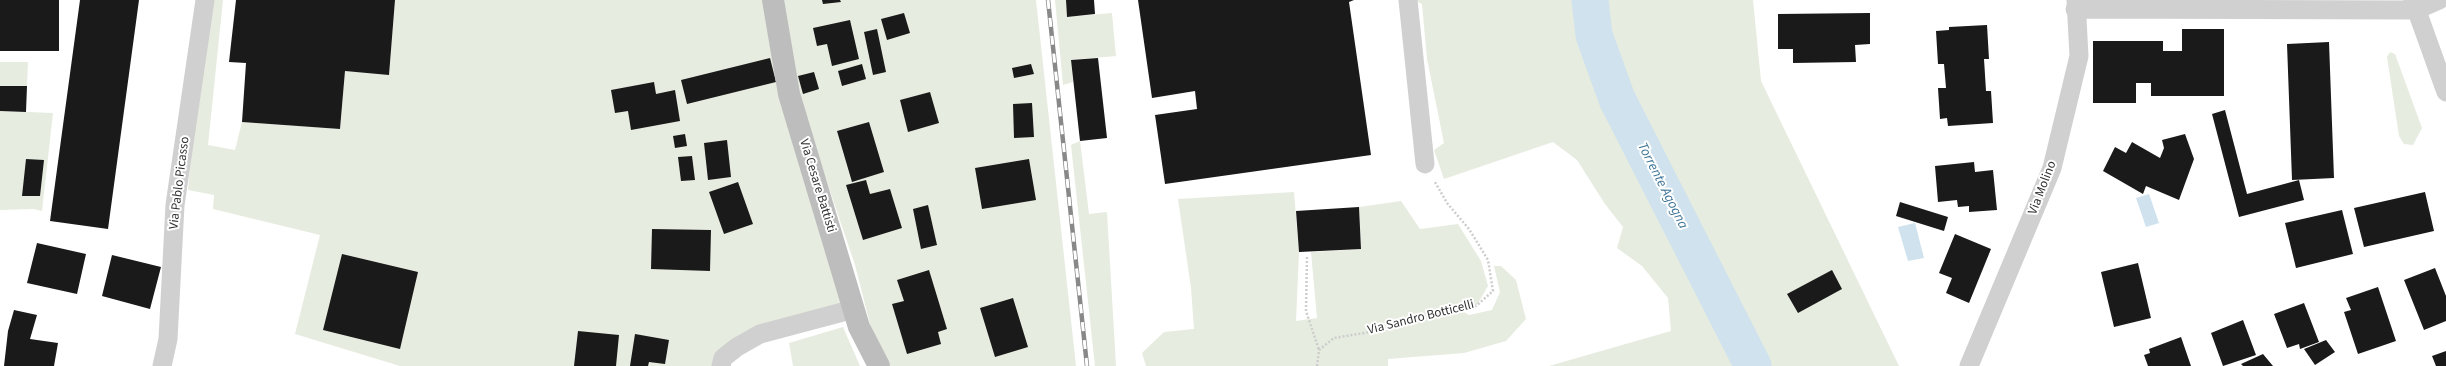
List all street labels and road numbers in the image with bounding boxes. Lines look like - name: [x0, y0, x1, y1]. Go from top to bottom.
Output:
- street label: Via Pablo Picasso: [167, 136, 193, 230]
- street label: Via Cesare Battisti: [795, 137, 839, 235]
- street label: Via Molino: [2026, 159, 2060, 217]
- street label: Via Sandro Botticelli: [1366, 297, 1476, 339]

